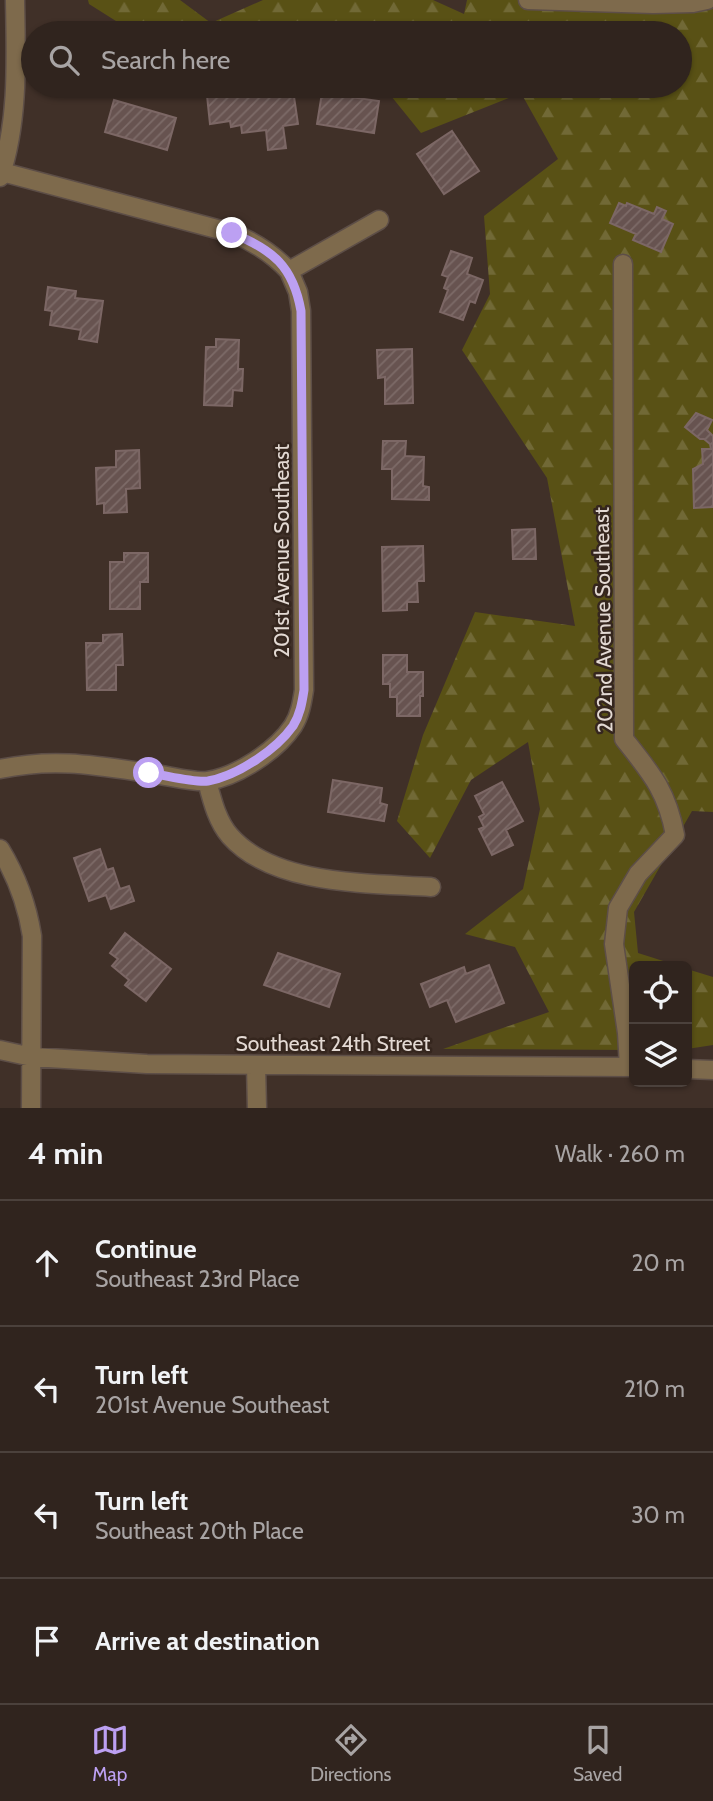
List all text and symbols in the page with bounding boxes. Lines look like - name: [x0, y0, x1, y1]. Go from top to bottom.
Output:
- search box: [21, 21, 692, 98]
- icon: search: [45, 41, 83, 79]
- text: Search here: [101, 44, 230, 76]
- route end: [216, 217, 247, 248]
- street label: 201st Avenue Southeast: [269, 444, 294, 658]
- street label: 202nd Avenue Southeast: [589, 507, 617, 733]
- route start: [133, 757, 164, 788]
- map controls: [629, 961, 692, 1087]
- button: locate: [629, 961, 692, 1024]
- button: layers: [629, 1024, 692, 1087]
- street label: Southeast 24th Street: [236, 1031, 430, 1056]
- text: 4 min: [28, 1135, 103, 1172]
- text: Walk · 260 m: [555, 1140, 685, 1168]
- text: Continue: [95, 1233, 197, 1265]
- icon: ahead: [28, 1244, 66, 1282]
- text: 20 m: [632, 1249, 685, 1277]
- text: Southeast 23rd Place: [95, 1265, 300, 1293]
- text: Turn left: [95, 1359, 188, 1391]
- icon: left: [28, 1370, 66, 1408]
- text: 210 m: [624, 1375, 685, 1403]
- text: 201st Avenue Southeast: [95, 1391, 330, 1419]
- text: Turn left: [95, 1485, 188, 1517]
- icon: left: [28, 1496, 66, 1534]
- text: 30 m: [631, 1501, 685, 1529]
- text: Southeast 20th Place: [95, 1517, 304, 1545]
- icon: arrive: [28, 1622, 66, 1660]
- text: Arrive at destination: [95, 1625, 320, 1657]
- tab: Map: [91, 1721, 129, 1786]
- tab: Directions: [310, 1721, 391, 1786]
- tab: Saved: [573, 1721, 622, 1786]

